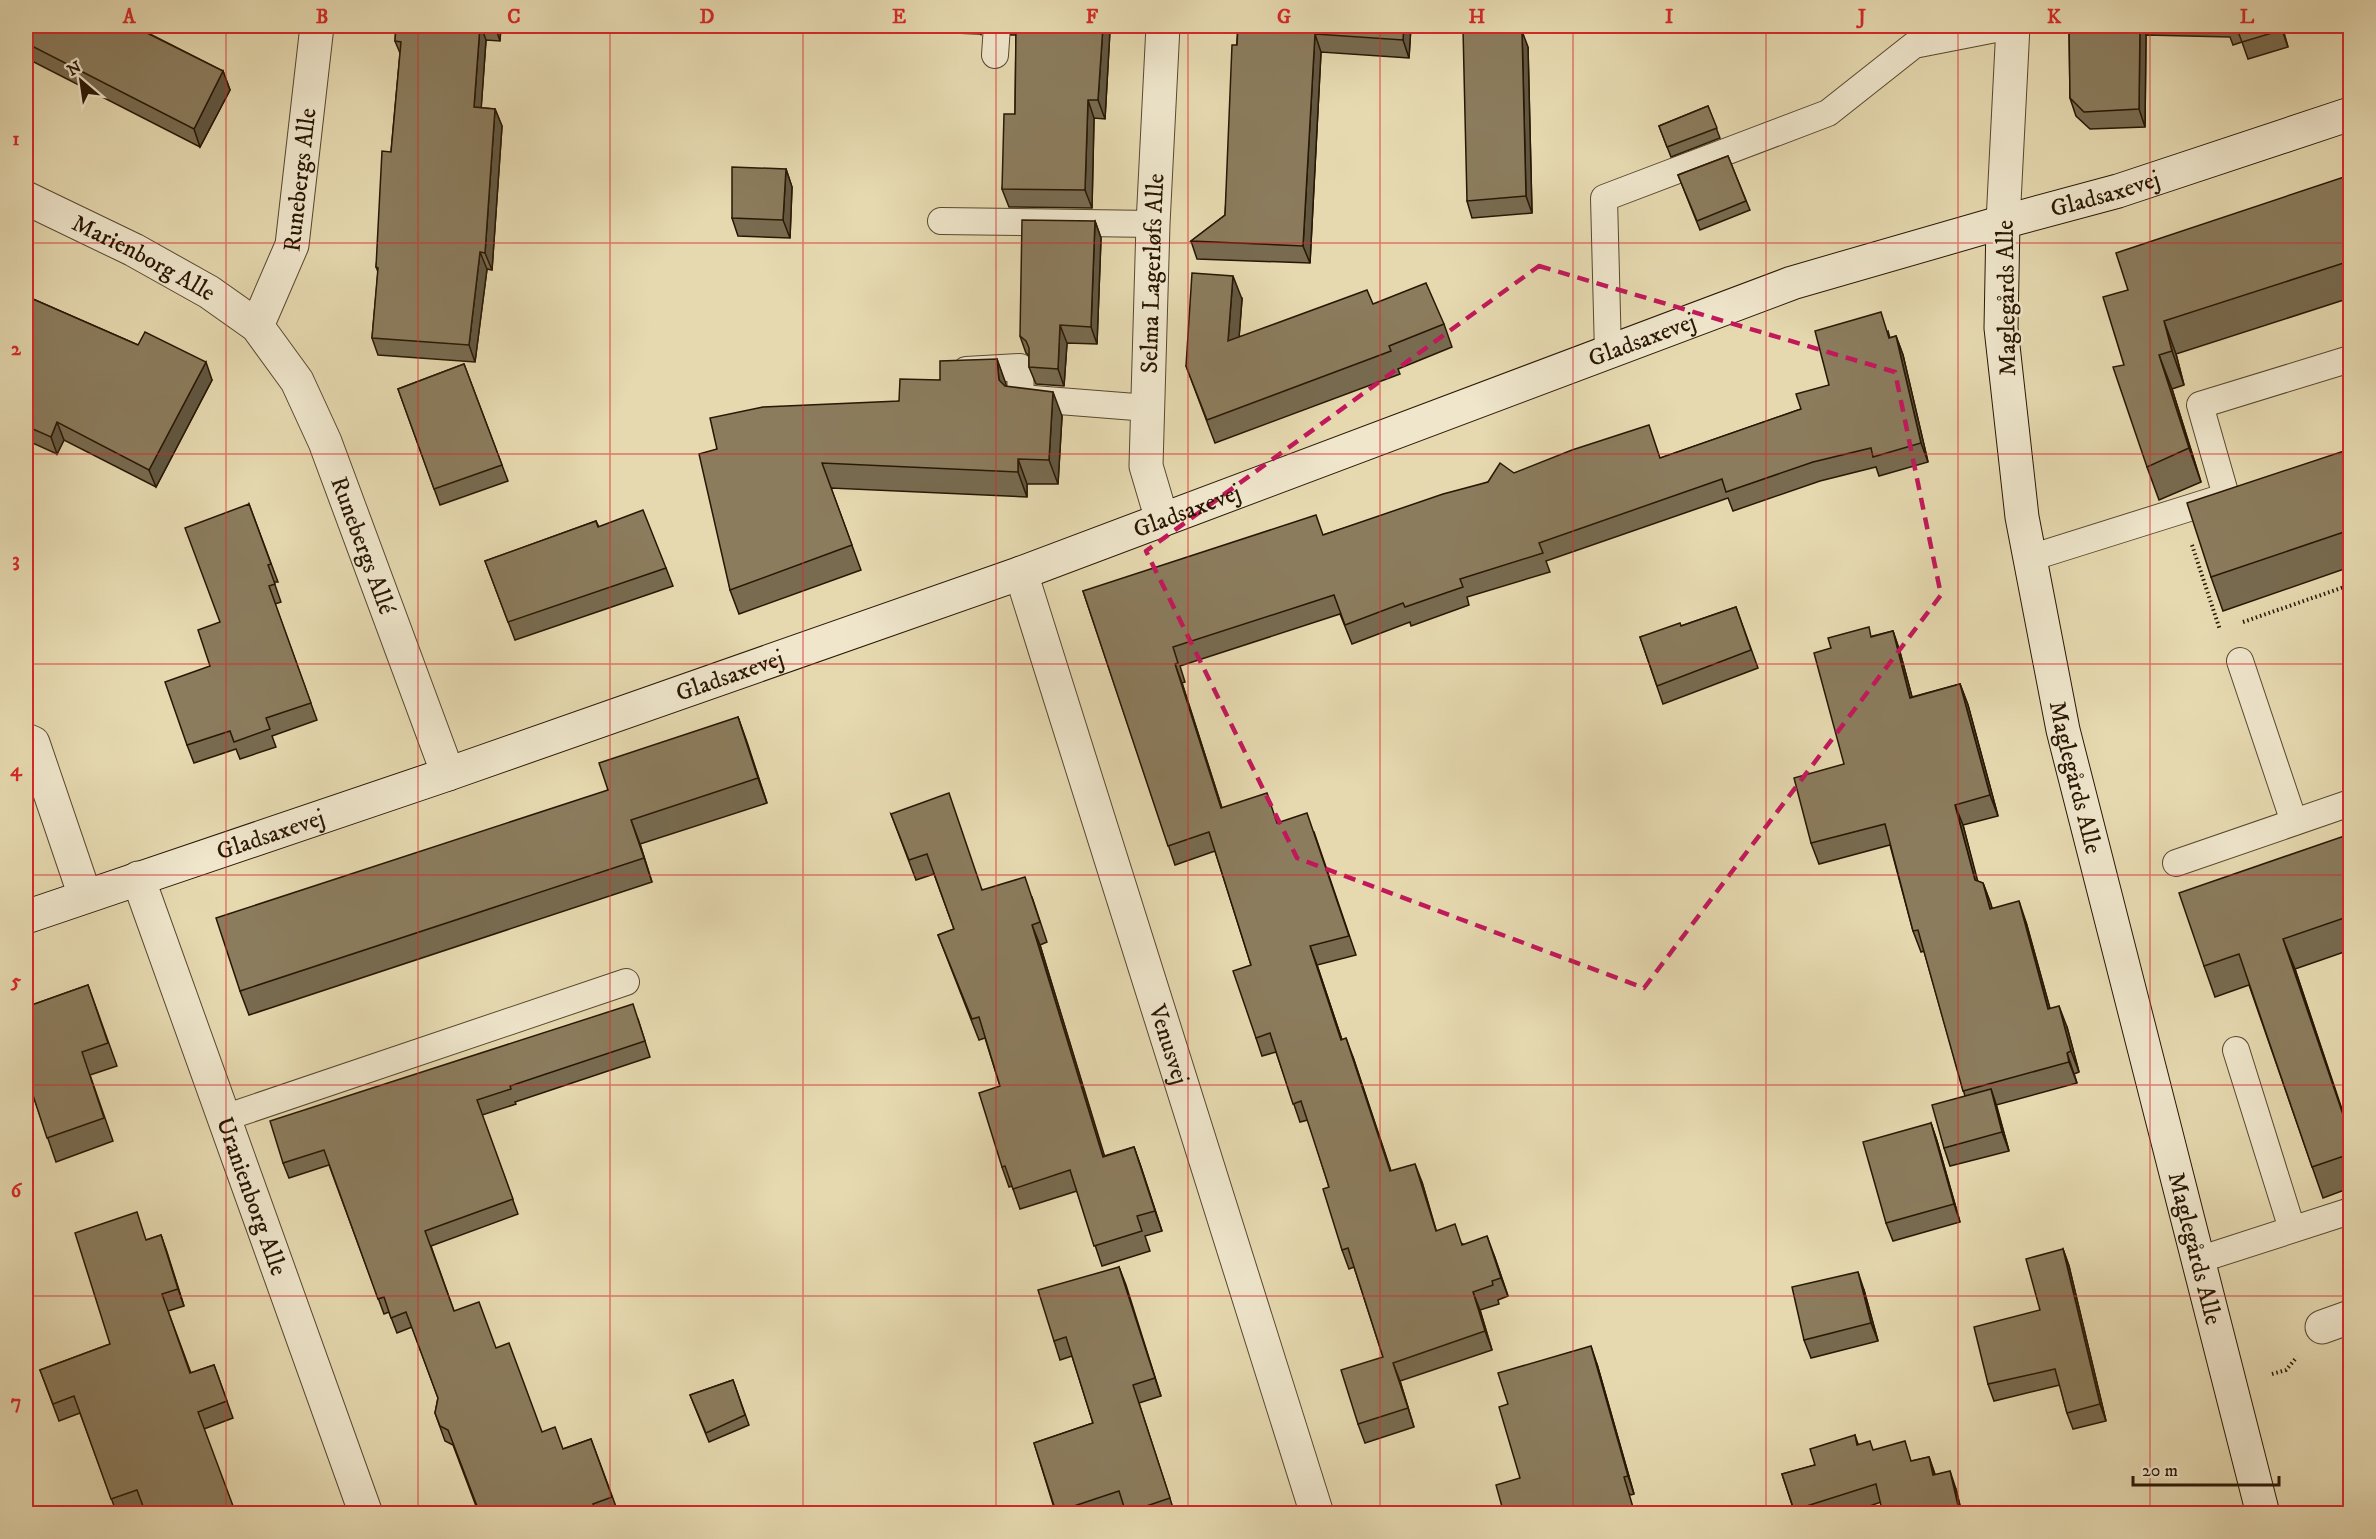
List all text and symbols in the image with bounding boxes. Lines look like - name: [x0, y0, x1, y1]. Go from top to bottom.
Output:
- text: A: [122, 5, 137, 30]
- text: B: [316, 5, 328, 30]
- text: C: [507, 5, 521, 30]
- text: D: [700, 5, 715, 30]
- text: E: [892, 5, 906, 30]
- text: F: [1086, 5, 1099, 30]
- text: G: [1277, 5, 1291, 30]
- text: H: [1469, 5, 1486, 30]
- text: I: [1665, 5, 1673, 30]
- text: J: [1856, 5, 1866, 30]
- text: K: [2047, 5, 2062, 30]
- text: L: [2240, 5, 2255, 30]
- north arrow: [51, 51, 111, 111]
- text: N: [64, 57, 85, 81]
- street label: Runebergs Alle: [277, 106, 324, 253]
- text: 1: [12, 127, 20, 152]
- street label: Gladsaxevej: [2047, 164, 2164, 225]
- street label: Selma Lagerløfs Alle: [1135, 173, 1172, 374]
- street label: Marienborg Alle: [67, 208, 221, 308]
- street label: Maglegårds Alle: [1991, 220, 2023, 376]
- street label: Gladsaxevej: [1584, 307, 1700, 374]
- text: 2: [11, 337, 22, 362]
- street label: Runebergs Allé: [323, 473, 402, 619]
- street label: Gladsaxevej: [1129, 478, 1245, 545]
- text: 3: [12, 548, 20, 573]
- street label: Gladsaxevej: [672, 643, 788, 709]
- street label: Maglegårds Alle: [2042, 699, 2108, 857]
- text: 4: [10, 758, 23, 783]
- street label: Gladsaxevej: [213, 803, 329, 867]
- text: 5: [10, 969, 21, 994]
- street label: Venusvej: [1141, 1000, 1195, 1088]
- street label: Uranienborg Alle: [209, 1113, 293, 1280]
- street label: Maglegårds Alle: [2160, 1169, 2228, 1328]
- text: 6: [11, 1179, 23, 1204]
- text: 7: [11, 1390, 21, 1415]
- scale bar: [2133, 1449, 2278, 1487]
- text: 20 m: [2142, 1460, 2178, 1482]

